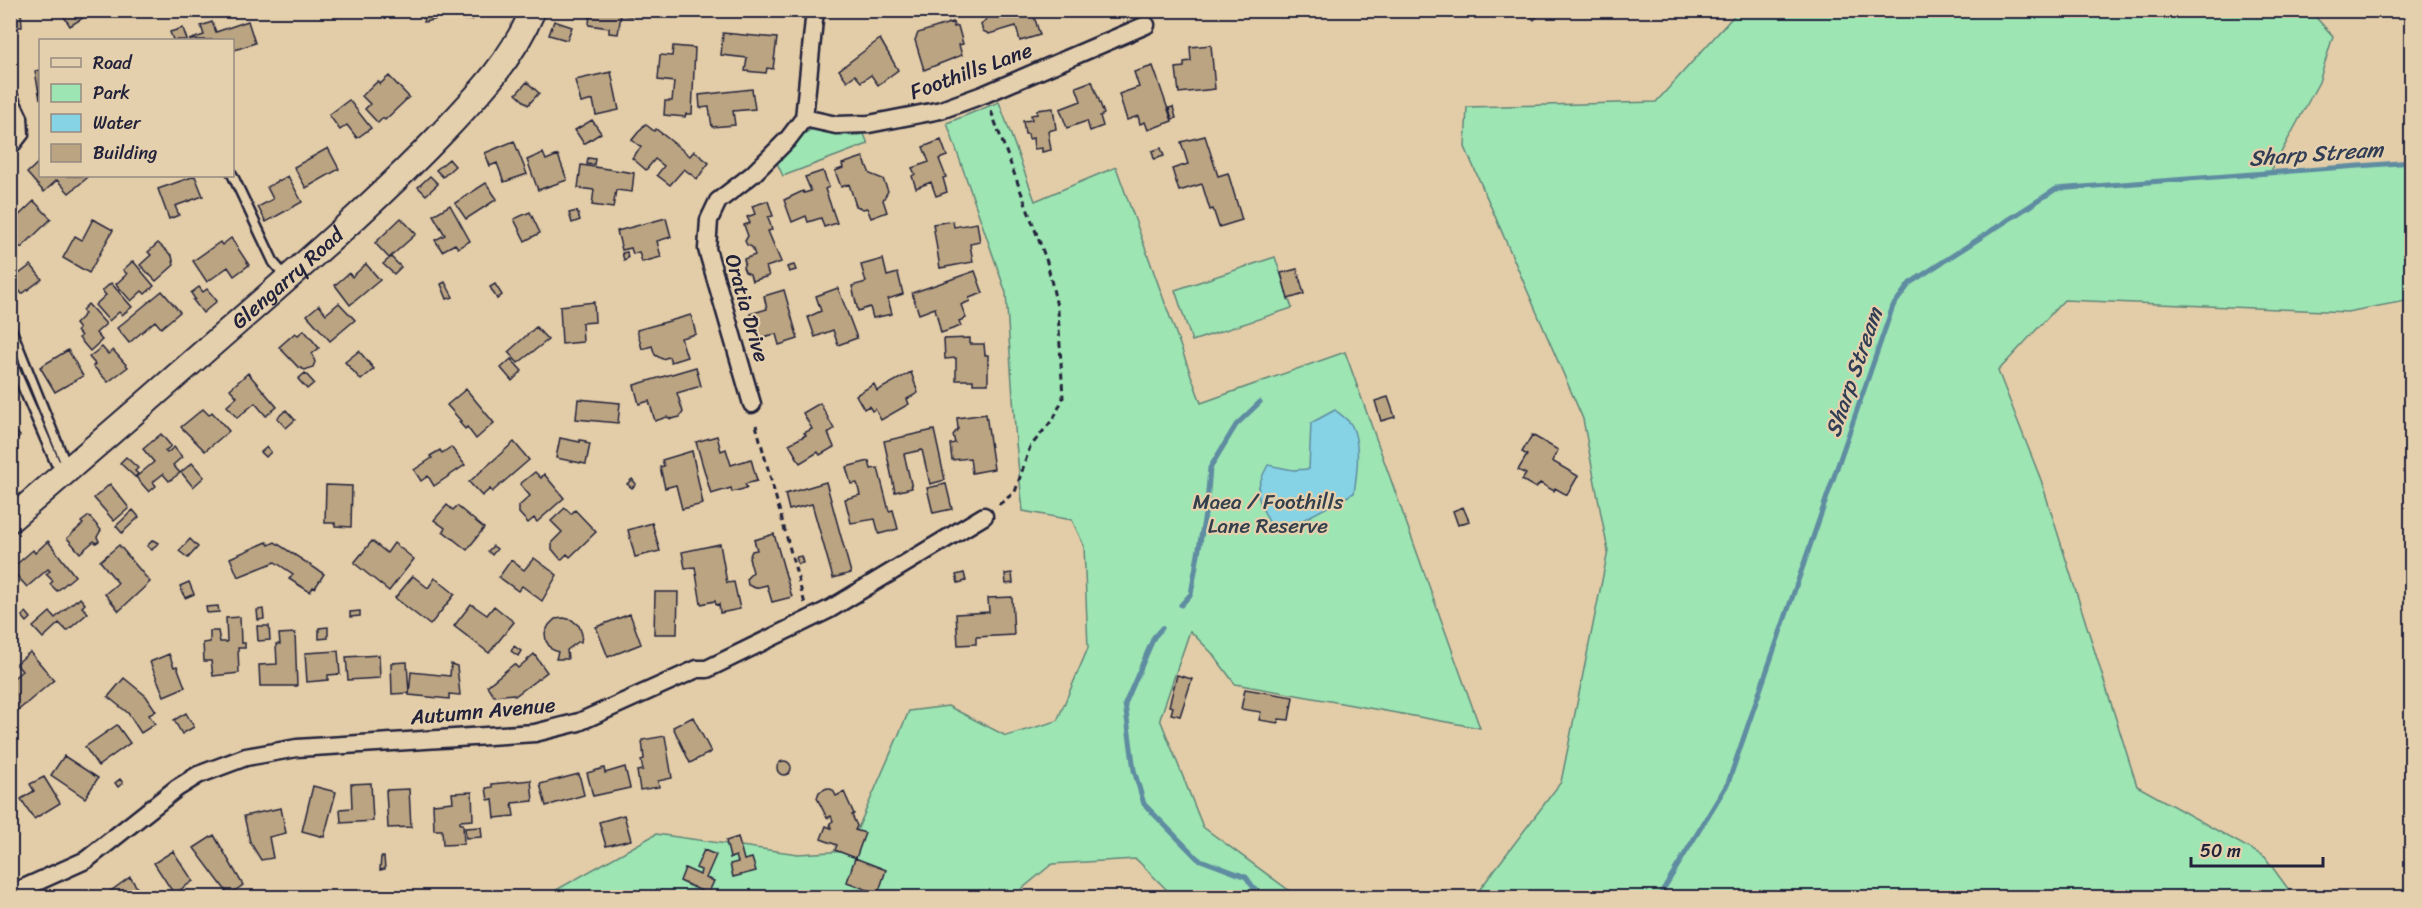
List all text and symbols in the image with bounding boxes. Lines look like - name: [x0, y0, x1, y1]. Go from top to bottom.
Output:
- street label: Foothills Lane: [904, 31, 1038, 111]
- legend: [39, 39, 234, 177]
- text: Road: [93, 47, 133, 79]
- text: Park: [93, 77, 130, 109]
- text: Water: [93, 107, 142, 139]
- water label: Sharp Stream: [2248, 129, 2387, 178]
- text: Building: [93, 137, 157, 169]
- street label: Glengarry Road: [222, 216, 354, 339]
- street label: Oratia Drive: [713, 249, 781, 367]
- water label: Sharp Stream: [1813, 300, 1894, 442]
- park label: Maea / Foothills Lane Reserve: [1193, 483, 1344, 545]
- street label: Autumn Avenue: [408, 686, 557, 736]
- scale bar: [2191, 830, 2323, 868]
- text: 50 m: [2200, 835, 2241, 867]

